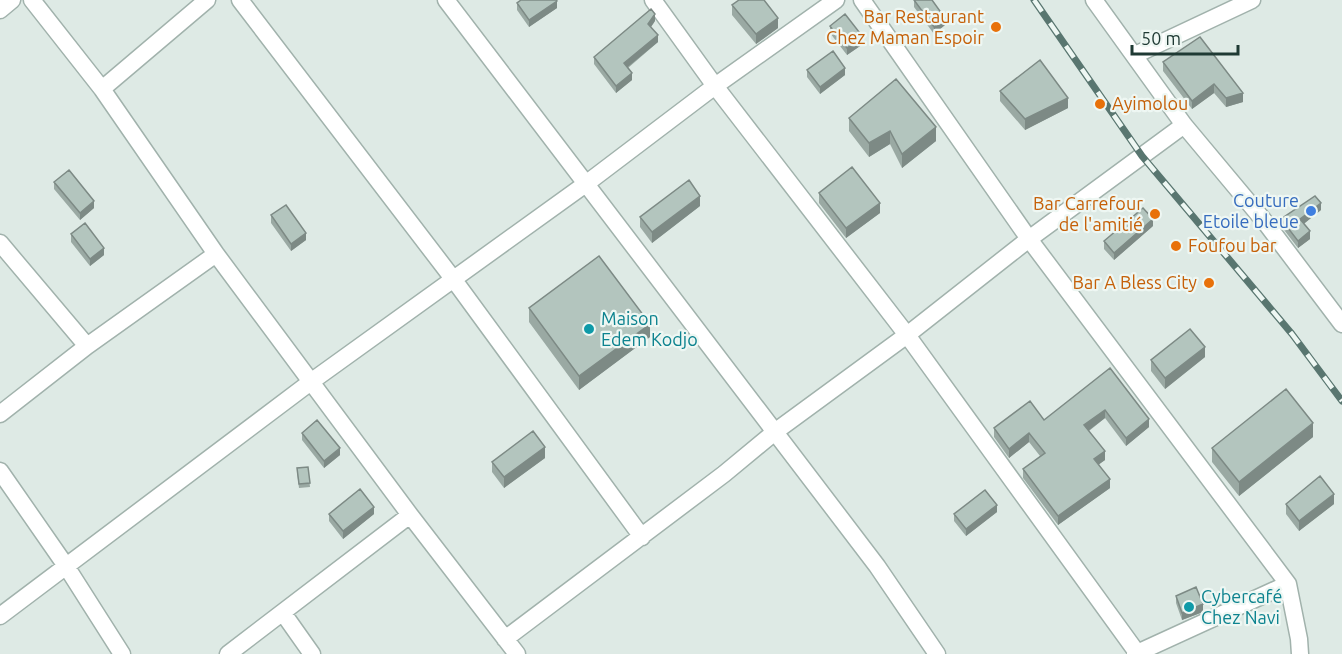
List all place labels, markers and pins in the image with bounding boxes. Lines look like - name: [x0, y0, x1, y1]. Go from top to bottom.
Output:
- place label: Bar Restaurant Chez Maman Espoir: [826, 6, 984, 47]
- marker: Bar Restaurant Chez Maman Espoir: [989, 20, 1003, 34]
- place label: Ayimolou: [1112, 93, 1188, 113]
- marker: Ayimolou: [1093, 97, 1107, 111]
- place label: Couture Etoile bleue: [1203, 190, 1299, 231]
- place label: Bar Carrefour de l'amitié: [1033, 193, 1143, 234]
- marker: Couture Etoile bleue: [1304, 204, 1318, 218]
- marker: Bar Carrefour de l'amitié: [1148, 207, 1162, 221]
- place label: Foufou bar: [1188, 235, 1277, 255]
- marker: Foufou bar: [1169, 239, 1183, 253]
- place label: Bar A Bless City: [1073, 272, 1197, 292]
- marker: Bar A Bless City: [1202, 276, 1216, 290]
- place label: Maison Edem Kodjo: [601, 308, 698, 349]
- marker: Maison Edem Kodjo: [582, 322, 596, 336]
- place label: Cybercafé Chez Navi: [1201, 586, 1282, 627]
- marker: Cybercafé Chez Navi: [1182, 600, 1196, 614]

